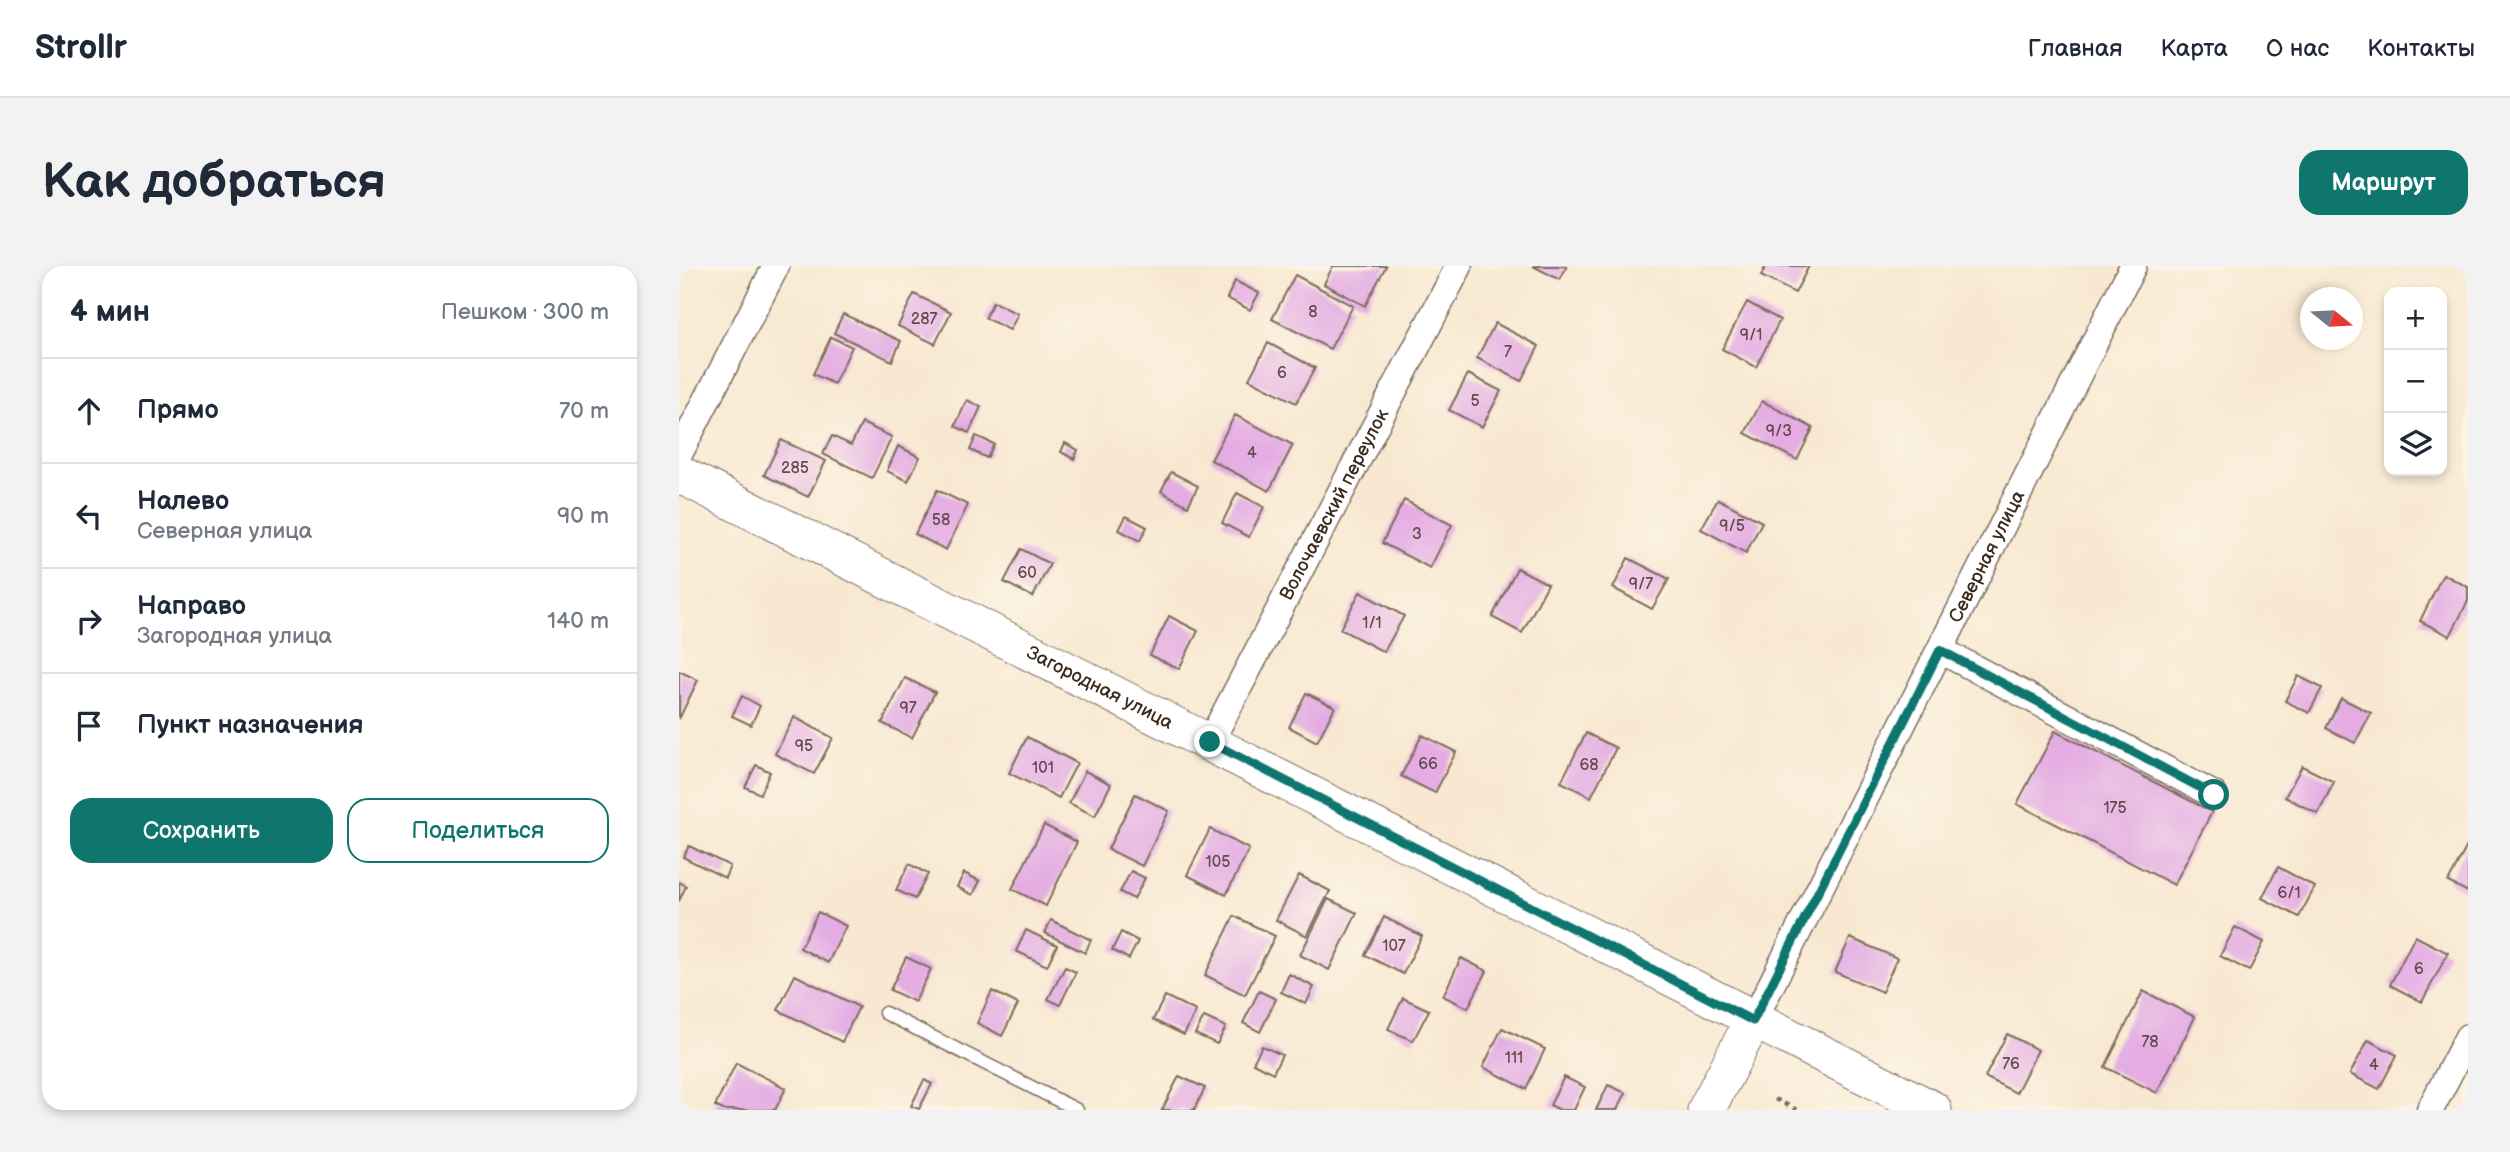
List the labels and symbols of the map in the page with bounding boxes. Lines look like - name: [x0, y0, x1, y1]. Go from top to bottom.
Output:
- north arrow: [2300, 287, 2363, 350]
- house number: 8: [1308, 303, 1318, 322]
- house number: 287: [911, 310, 937, 329]
- house number: 9/1: [1740, 326, 1762, 345]
- house number: 7: [1504, 343, 1512, 362]
- house number: 6: [1277, 364, 1287, 383]
- house number: 5: [1470, 392, 1480, 411]
- street label: Волочаевский переулок: [1275, 405, 1394, 604]
- house number: 9/3: [1766, 422, 1792, 441]
- house number: 4: [1247, 444, 1257, 463]
- house number: 285: [781, 459, 809, 478]
- street label: Северная улица: [1944, 487, 2030, 626]
- house number: 58: [932, 511, 950, 530]
- house number: 9/5: [1719, 517, 1745, 536]
- house number: 3: [1412, 525, 1422, 544]
- house number: 60: [1017, 564, 1037, 583]
- house number: 9/7: [1629, 575, 1653, 594]
- house number: 1/1: [1362, 614, 1382, 633]
- street label: Загородная улица: [1023, 641, 1177, 734]
- house number: 97: [899, 699, 917, 718]
- route end: [1194, 726, 1225, 757]
- house number: 95: [795, 737, 813, 756]
- house number: 66: [1418, 755, 1438, 774]
- house number: 68: [1579, 756, 1599, 775]
- house number: 101: [1032, 759, 1054, 778]
- route start: [2198, 779, 2229, 810]
- house number: 175: [2103, 799, 2127, 818]
- house number: 105: [1206, 853, 1230, 872]
- house number: 6/1: [2277, 884, 2301, 903]
- house number: 107: [1382, 937, 1406, 956]
- house number: 6: [2414, 960, 2424, 979]
- house number: 78: [2141, 1033, 2159, 1052]
- house number: 111: [1505, 1049, 1523, 1068]
- house number: 76: [2002, 1055, 2020, 1074]
- house number: 4: [2369, 1056, 2379, 1075]

